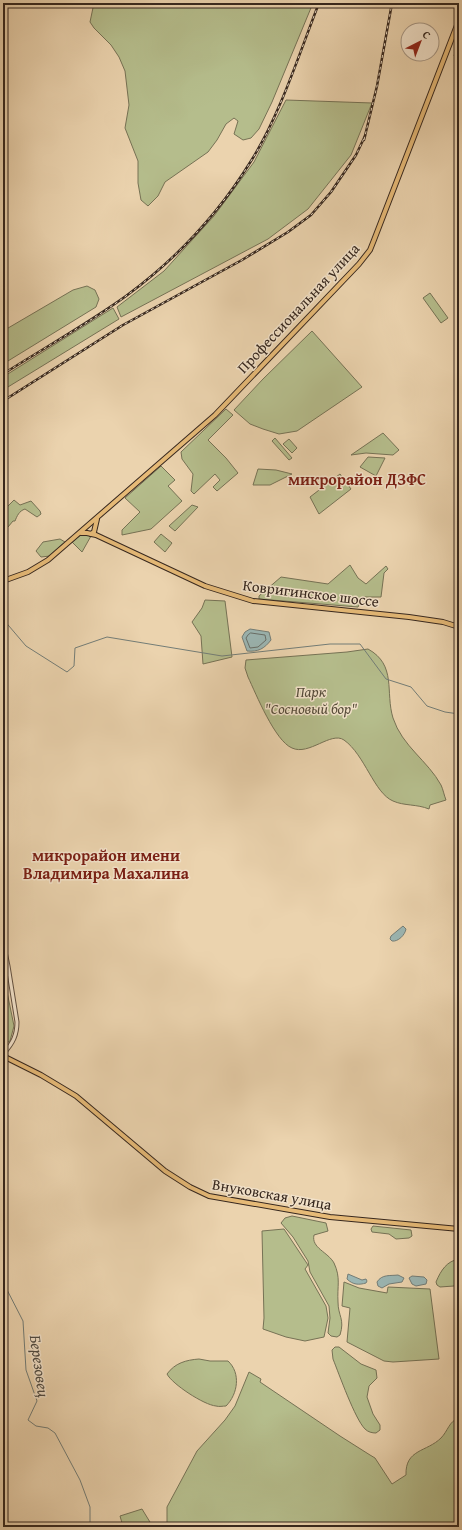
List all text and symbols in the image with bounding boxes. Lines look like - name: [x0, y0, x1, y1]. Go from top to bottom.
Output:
- north arrow: [400, 22, 440, 62]
- text: С: [419, 27, 434, 43]
- street label: Профессиональная улица: [232, 238, 365, 378]
- district label: микрорайон ДЗФС: [288, 467, 426, 491]
- street label: Ковригинское шоссе: [242, 574, 380, 612]
- park label: Парк "Сосновый бор": [265, 681, 357, 719]
- district label: микрорайон имени Владимира Махалина: [23, 843, 190, 885]
- street label: Внуковская улица: [211, 1173, 334, 1215]
- water label: Березовец: [24, 1333, 56, 1399]

